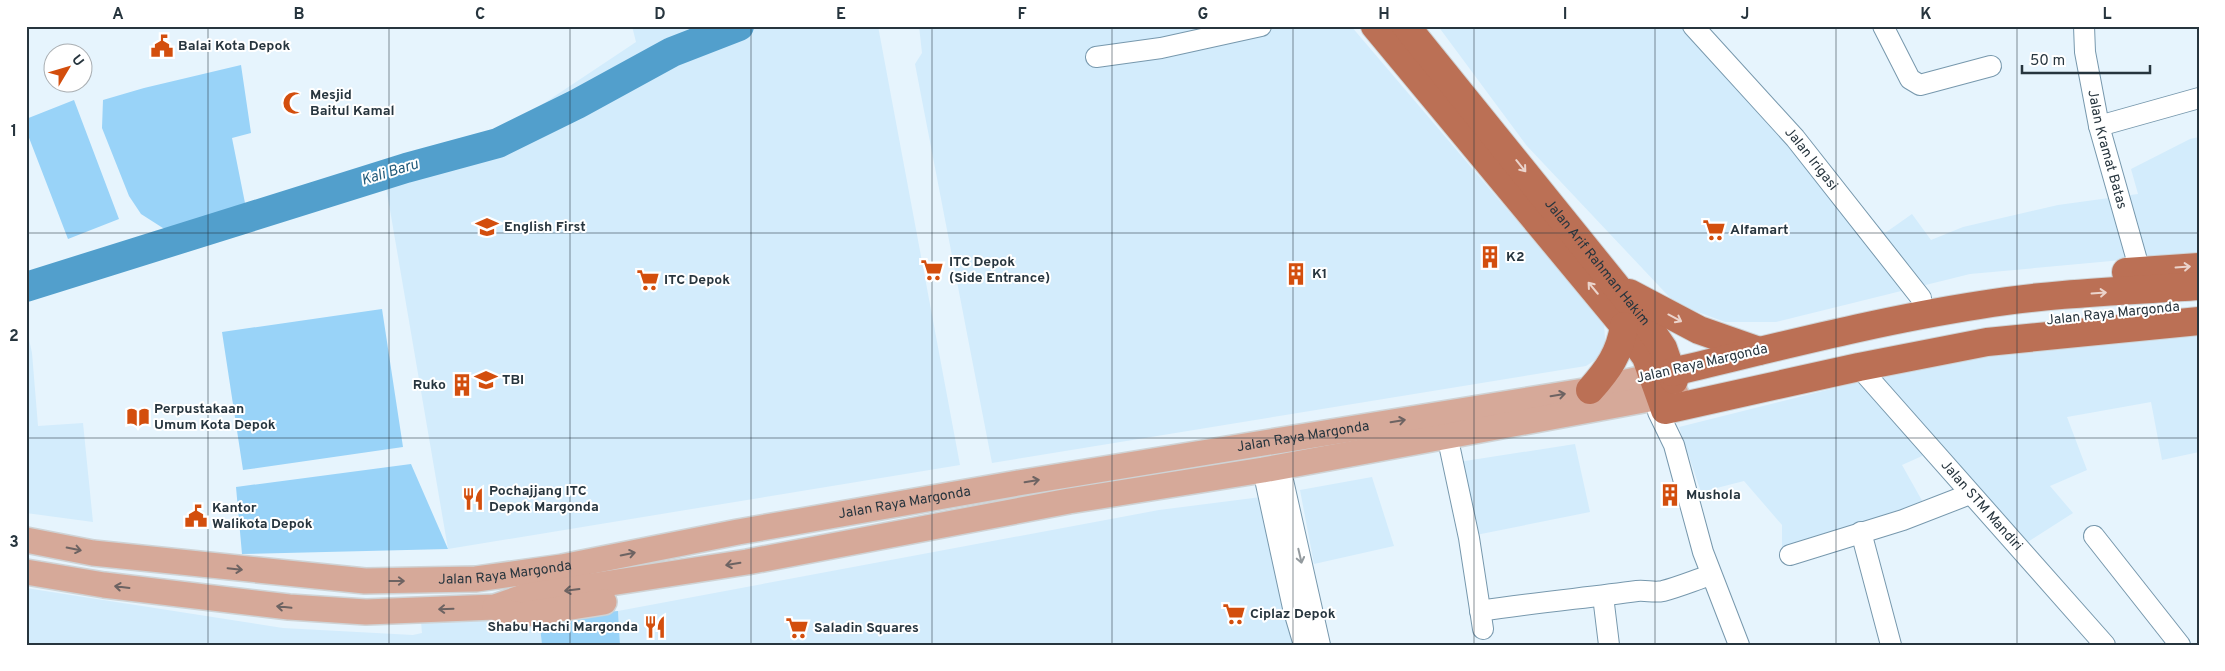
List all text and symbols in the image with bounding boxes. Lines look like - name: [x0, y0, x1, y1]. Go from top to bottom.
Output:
- text: A: [112, 5, 124, 25]
- text: B: [293, 5, 305, 25]
- text: C: [475, 5, 485, 25]
- text: D: [654, 5, 666, 25]
- text: E: [836, 5, 846, 25]
- text: F: [1017, 5, 1027, 25]
- text: G: [1198, 5, 1208, 25]
- text: H: [1378, 5, 1390, 25]
- text: I: [1563, 5, 1567, 25]
- text: J: [1741, 5, 1749, 25]
- text: K: [1920, 5, 1932, 25]
- text: L: [2102, 5, 2112, 25]
- public building icon: Balai Kota Depok: [149, 33, 175, 59]
- place label: Balai Kota Depok: [178, 38, 290, 55]
- north arrow: [42, 42, 92, 92]
- scale bar: [2022, 42, 2150, 74]
- text: U: [67, 52, 87, 70]
- text: 50 m: [2030, 52, 2065, 71]
- place label: Mesjid Baitul Kamal: [310, 87, 395, 120]
- street label: Jalan Kramat Batas: [2084, 88, 2131, 211]
- mosque icon: Mesjid Baitul Kamal: [281, 90, 307, 116]
- text: 1: [11, 122, 17, 142]
- street label: Jalan Irigasi: [1781, 124, 1842, 194]
- water label: Kali Baru: [359, 155, 422, 191]
- one-way arrow: [1516, 160, 1527, 173]
- street label: Jalan Arif Rahman Hakim: [1541, 196, 1653, 329]
- school or university icon: English First: [474, 214, 500, 240]
- supermarket icon: Alfamart: [1701, 217, 1727, 243]
- place label: English First: [504, 219, 586, 236]
- place label: Alfamart: [1730, 222, 1789, 239]
- building icon: K2: [1477, 244, 1503, 270]
- place label: K2: [1506, 249, 1524, 266]
- place label: ITC Depok (Side Entrance): [949, 254, 1050, 287]
- supermarket icon: ITC Depok (Side Entrance): [919, 257, 945, 283]
- building icon: K1: [1283, 261, 1309, 287]
- one-way arrow: [2174, 263, 2190, 272]
- place label: K1: [1312, 266, 1327, 283]
- supermarket icon: ITC Depok: [635, 267, 661, 293]
- place label: ITC Depok: [664, 272, 730, 289]
- one-way arrow: [1587, 282, 1599, 295]
- one-way arrow: [2091, 288, 2107, 298]
- street label: Jalan Raya Margonda: [2045, 299, 2181, 329]
- one-way arrow: [1667, 313, 1682, 323]
- text: 2: [9, 327, 19, 347]
- street label: Jalan Raya Margonda: [1635, 341, 1769, 387]
- school or university icon: TBI: [473, 367, 499, 393]
- building icon: Ruko: [449, 372, 475, 398]
- place label: TBI: [502, 372, 524, 389]
- place label: Ruko: [413, 377, 446, 394]
- one-way arrow: [1550, 390, 1566, 400]
- place label: Perpustakaan Umum Kota Depok: [154, 401, 276, 434]
- library icon: Perpustakaan Umum Kota Depok: [125, 404, 151, 430]
- one-way arrow: [1389, 416, 1405, 426]
- street label: Jalan Raya Margonda: [1235, 418, 1371, 456]
- street label: Jalan STM Mandiri: [1937, 457, 2026, 554]
- one-way arrow: [1023, 475, 1039, 485]
- building icon: Mushola: [1657, 482, 1683, 508]
- place label: Pochajjang ITC Depok Margonda: [489, 483, 599, 516]
- street label: Jalan Raya Margonda: [837, 483, 972, 523]
- restaurant icon: Pochajjang ITC Depok Margonda: [460, 486, 486, 512]
- place label: Mushola: [1686, 487, 1741, 504]
- place label: Kantor Walikota Depok: [212, 500, 313, 533]
- public building icon: Kantor Walikota Depok: [183, 503, 209, 529]
- text: 3: [9, 533, 19, 553]
- one-way arrow: [66, 545, 82, 554]
- one-way arrow: [1296, 547, 1305, 563]
- one-way arrow: [619, 549, 635, 558]
- street label: Jalan Raya Margonda: [438, 557, 573, 588]
- one-way arrow: [725, 559, 741, 569]
- one-way arrow: [227, 564, 243, 574]
- one-way arrow: [388, 576, 405, 586]
- one-way arrow: [115, 582, 131, 592]
- one-way arrow: [565, 585, 581, 595]
- supermarket icon: Ciplaz Depok: [1221, 601, 1247, 627]
- one-way arrow: [276, 602, 292, 611]
- one-way arrow: [438, 604, 454, 613]
- place label: Ciplaz Depok: [1250, 606, 1336, 623]
- restaurant icon: Shabu Hachi Margonda: [642, 614, 668, 640]
- supermarket icon: Saladin Squares: [784, 615, 810, 641]
- place label: Shabu Hachi Margonda: [487, 619, 638, 636]
- place label: Saladin Squares: [814, 620, 919, 637]

